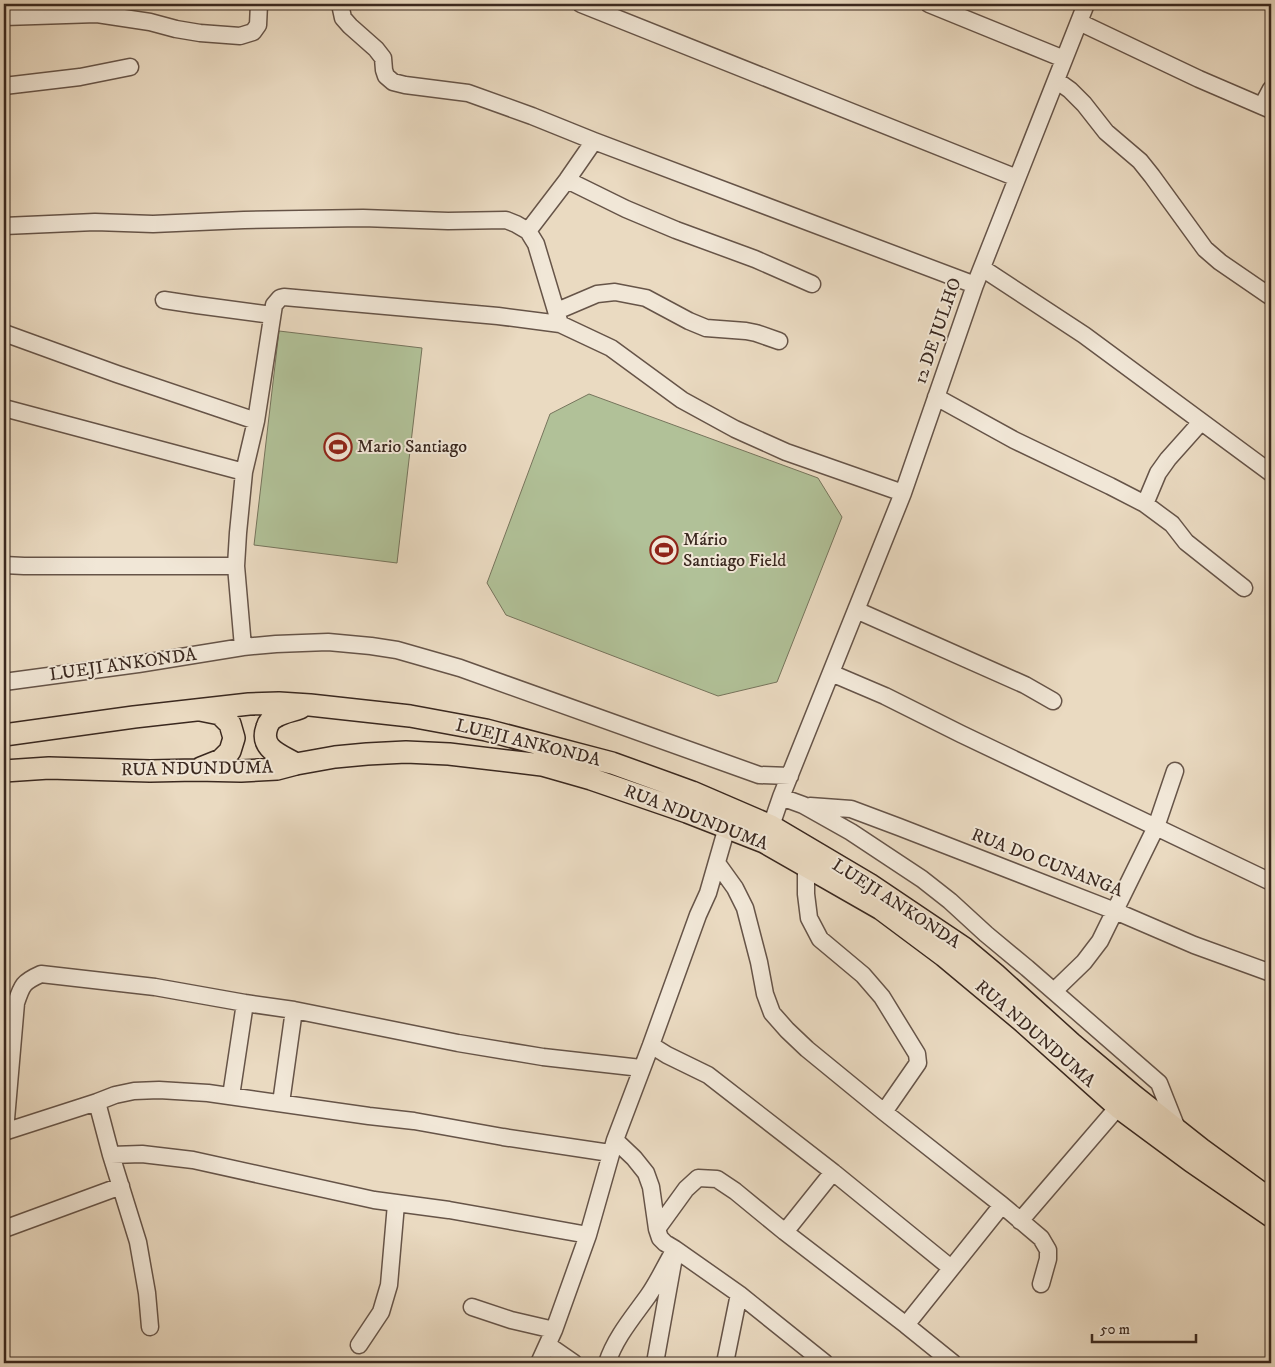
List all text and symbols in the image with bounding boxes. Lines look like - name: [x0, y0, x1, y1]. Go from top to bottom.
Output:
- street label: 12 DE JULHO: [910, 275, 966, 387]
- sports icon: Mario Santiago: [323, 432, 353, 462]
- place label: Mario Santiago: [357, 436, 467, 458]
- place label: Mário Santiago Field: [683, 529, 786, 572]
- sports icon: Mário Santiago Field: [649, 535, 679, 565]
- street label: LUEJI ANKONDA: [48, 644, 199, 686]
- street label: LUEJI ANKONDA: [453, 714, 603, 772]
- street label: RUA NDUNDUMA: [121, 757, 274, 781]
- street label: RUA NDUNDUMA: [621, 780, 772, 856]
- street label: RUA DO CUNANGA: [968, 824, 1127, 902]
- street label: LUEJI ANKONDA: [828, 854, 965, 954]
- street label: RUA NDUNDUMA: [970, 976, 1100, 1093]
- scale bar: [1092, 1312, 1196, 1344]
- text: 50 m: [1100, 1320, 1130, 1339]

